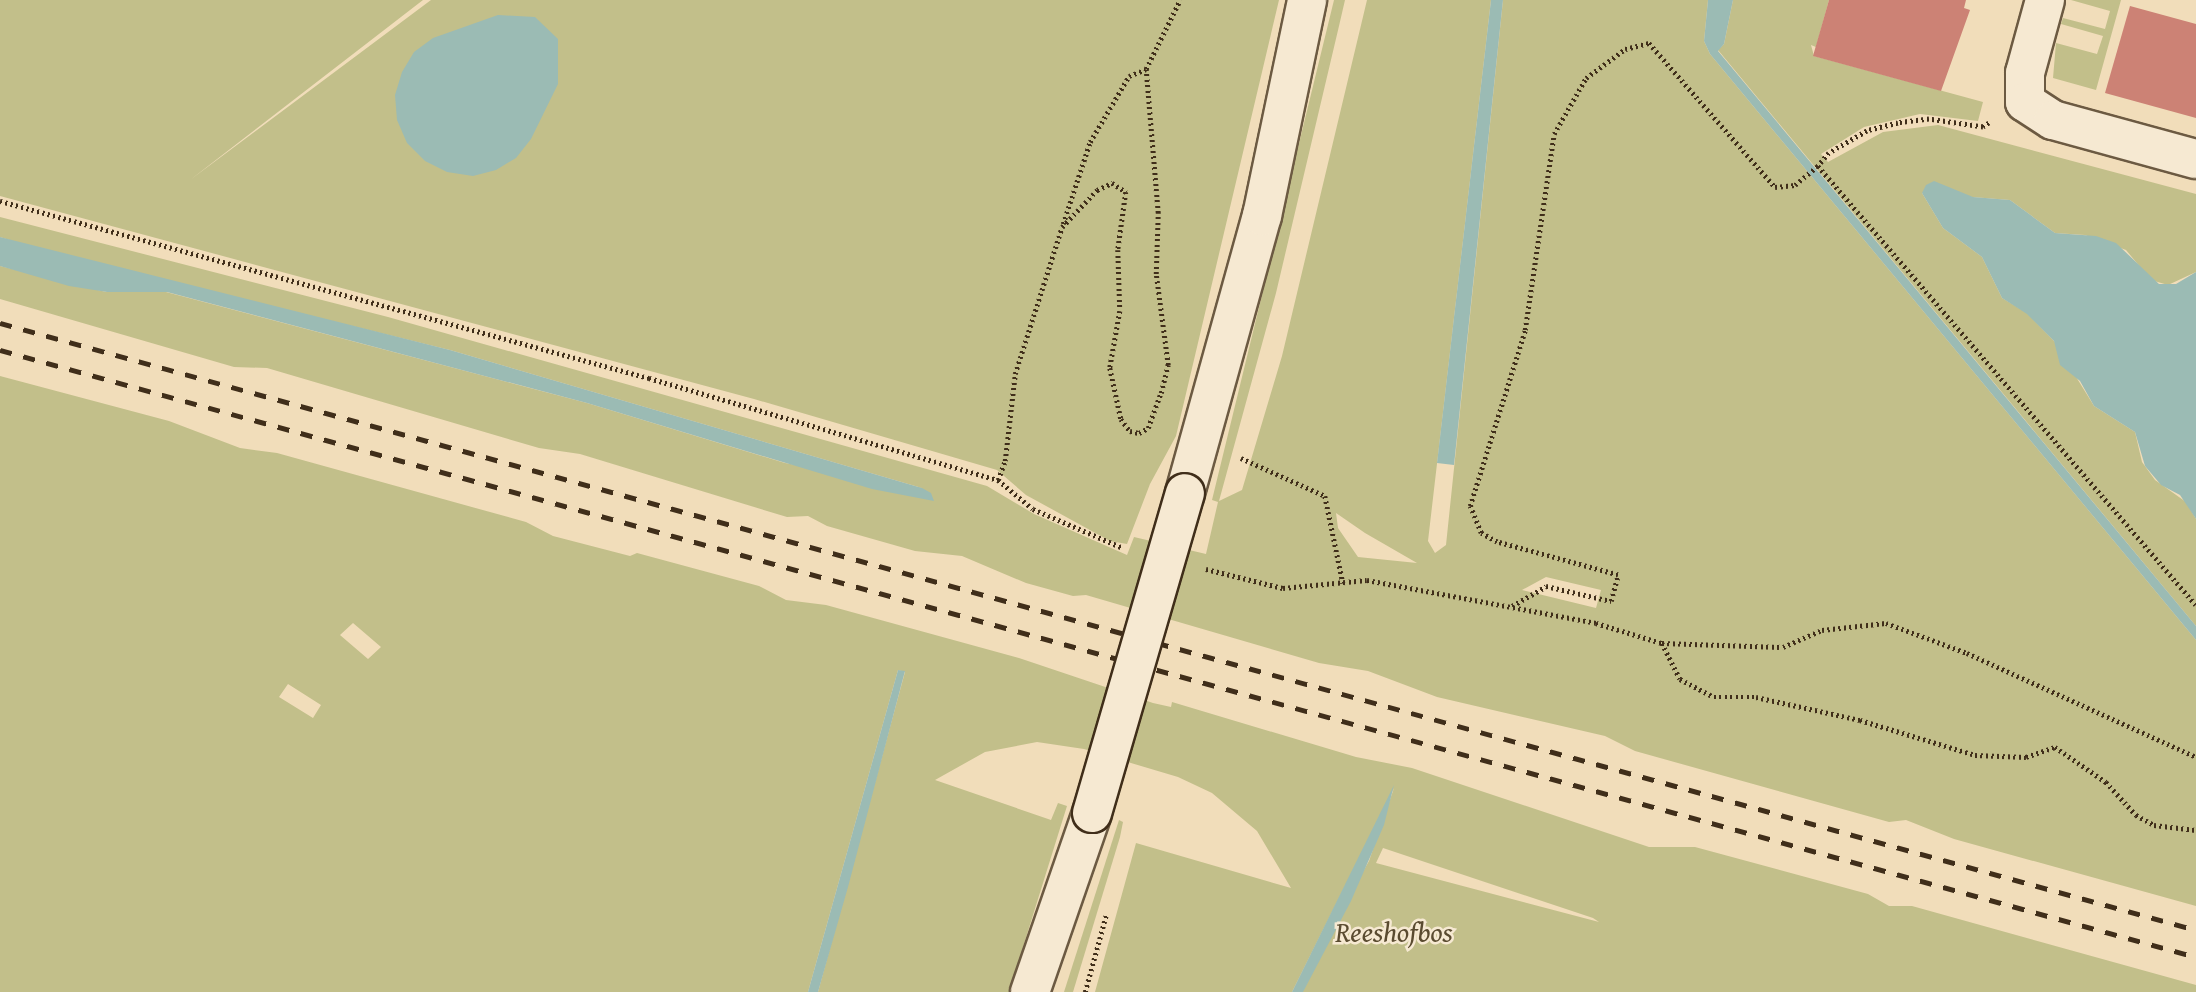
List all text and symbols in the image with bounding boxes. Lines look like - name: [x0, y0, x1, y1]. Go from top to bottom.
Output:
- park label: Reeshofbos: [1335, 915, 1453, 949]

